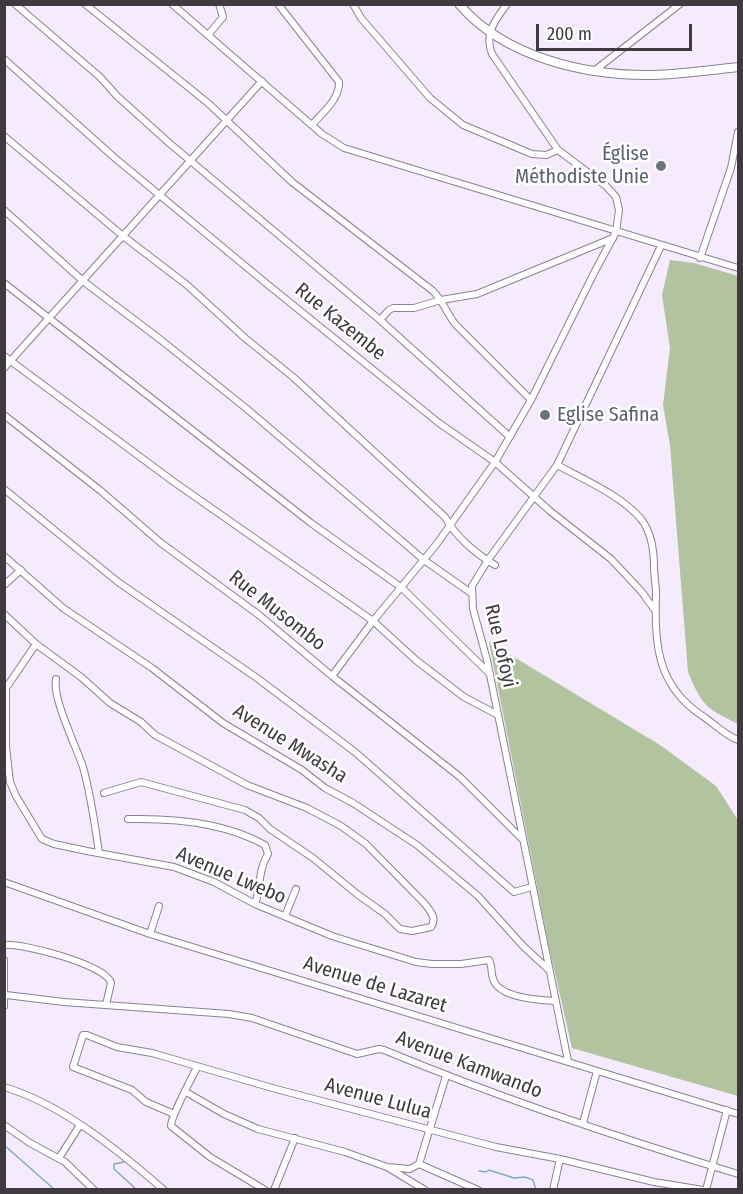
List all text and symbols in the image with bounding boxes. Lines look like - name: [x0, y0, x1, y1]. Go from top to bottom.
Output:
- scale bar: [539, 12, 695, 50]
- text: 200 m: [547, 23, 592, 45]
- place label: Église Méthodiste Unie: [515, 142, 649, 189]
- marker: Église Méthodiste Unie: [654, 159, 668, 173]
- street label: Rue Kazembe: [290, 278, 390, 366]
- place label: Eglise Safina: [557, 403, 659, 427]
- marker: Eglise Safina: [538, 408, 552, 422]
- street label: Rue Musombo: [224, 566, 330, 656]
- street label: Rue Lofoyi: [479, 602, 521, 690]
- street label: Avenue Mwasha: [228, 699, 352, 789]
- street label: Avenue Lwebo: [172, 842, 290, 910]
- street label: Avenue de Lazaret: [300, 952, 450, 1018]
- street label: Avenue Kamwando: [392, 1026, 546, 1104]
- street label: Avenue Lulua: [322, 1073, 434, 1125]

